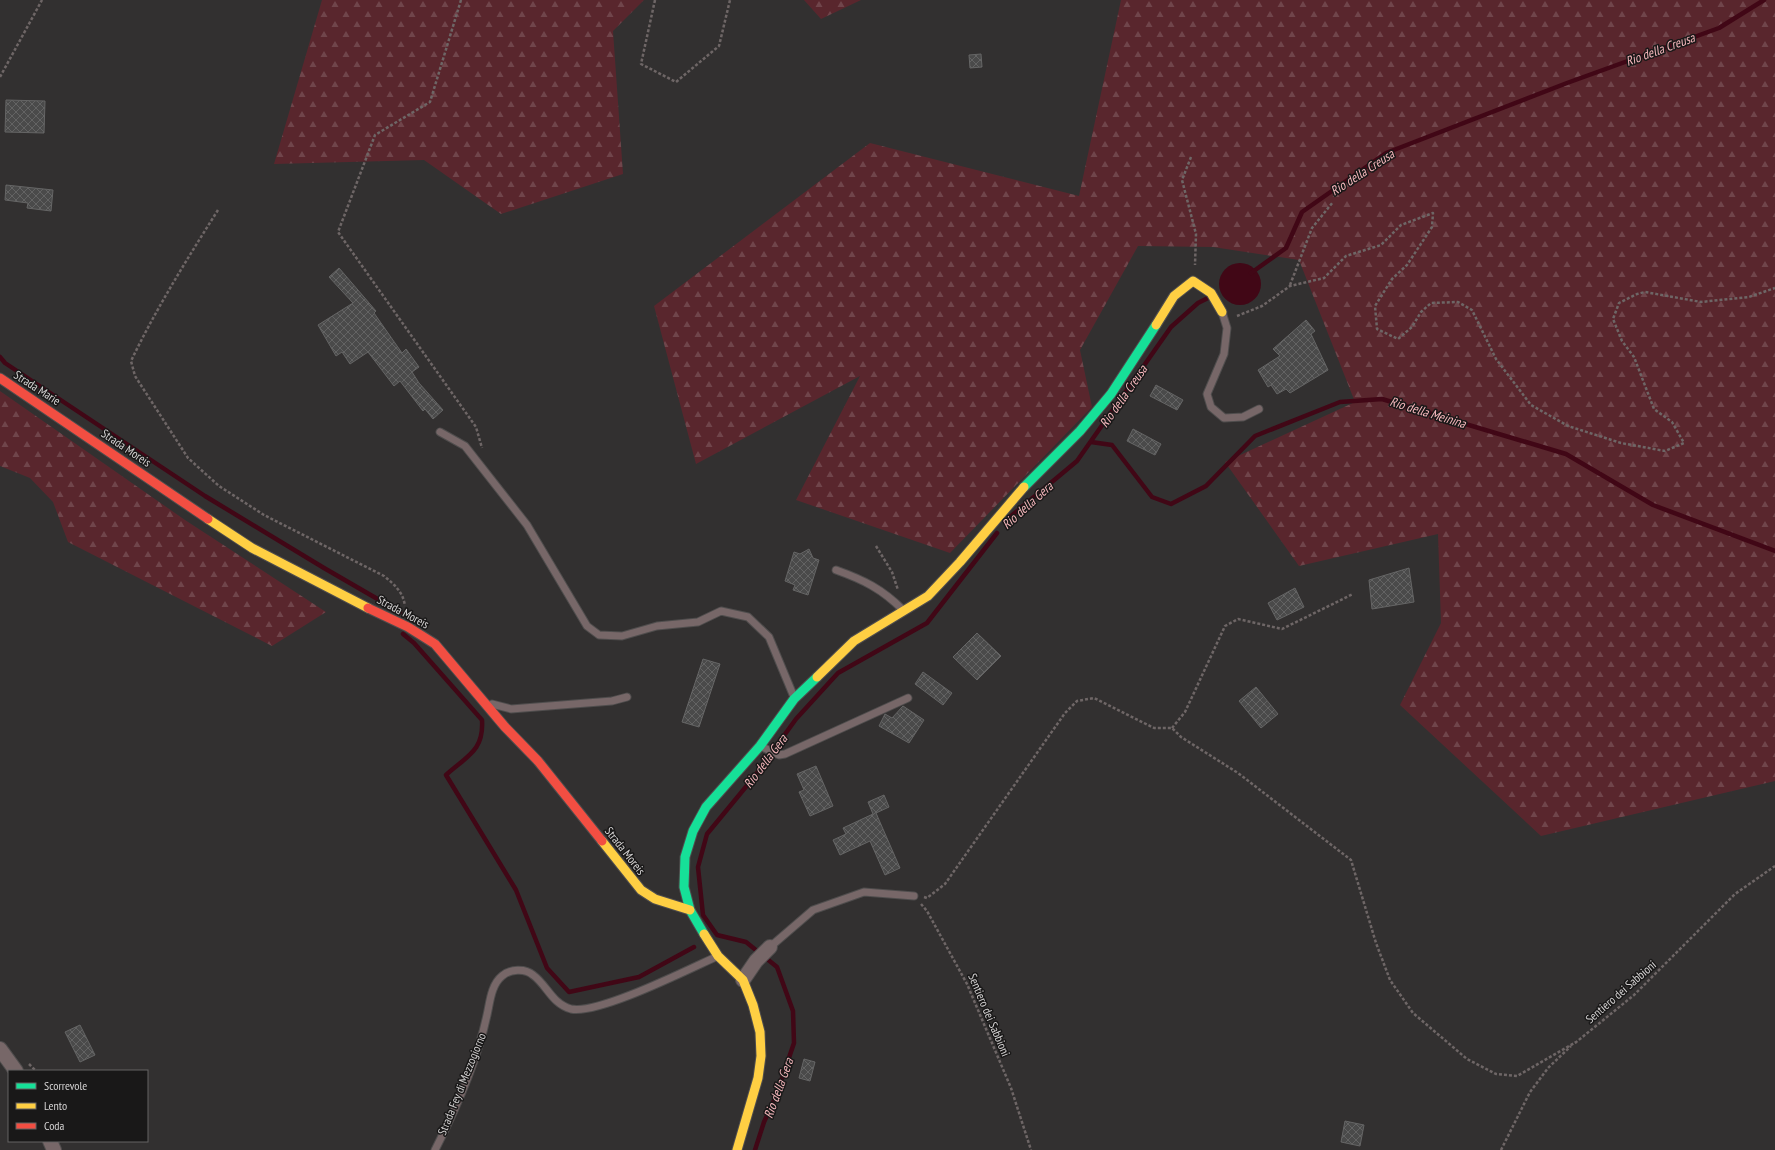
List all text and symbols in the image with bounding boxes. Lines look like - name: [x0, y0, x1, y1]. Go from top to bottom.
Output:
- water label: Rio della Creusa: [1623, 29, 1698, 70]
- water label: Rio della Creusa: [1327, 145, 1398, 199]
- water label: Rio della Creusa: [1096, 361, 1152, 431]
- street label: Strada Marie: [11, 367, 63, 408]
- water label: Rio della Meinina: [1388, 393, 1469, 432]
- street label: Strada Moreis: [99, 425, 154, 470]
- water label: Rio della Gera: [998, 477, 1057, 533]
- street label: Strada Moreis: [375, 592, 432, 632]
- water label: Rio della Gera: [740, 730, 792, 792]
- street label: Strada Moreis: [602, 824, 649, 878]
- street label: Sentiero dei Sabbioni: [1582, 957, 1659, 1026]
- street label: Sentiero dei Sabbioni: [965, 971, 1014, 1058]
- street label: Strada Fey di Mezzogiorno: [434, 1031, 489, 1137]
- water label: Rio della Gera: [760, 1055, 797, 1121]
- legend: [8, 1070, 148, 1142]
- text: Scorrevole: [44, 1078, 87, 1093]
- text: Lento: [44, 1098, 67, 1113]
- text: Coda: [44, 1118, 65, 1133]

